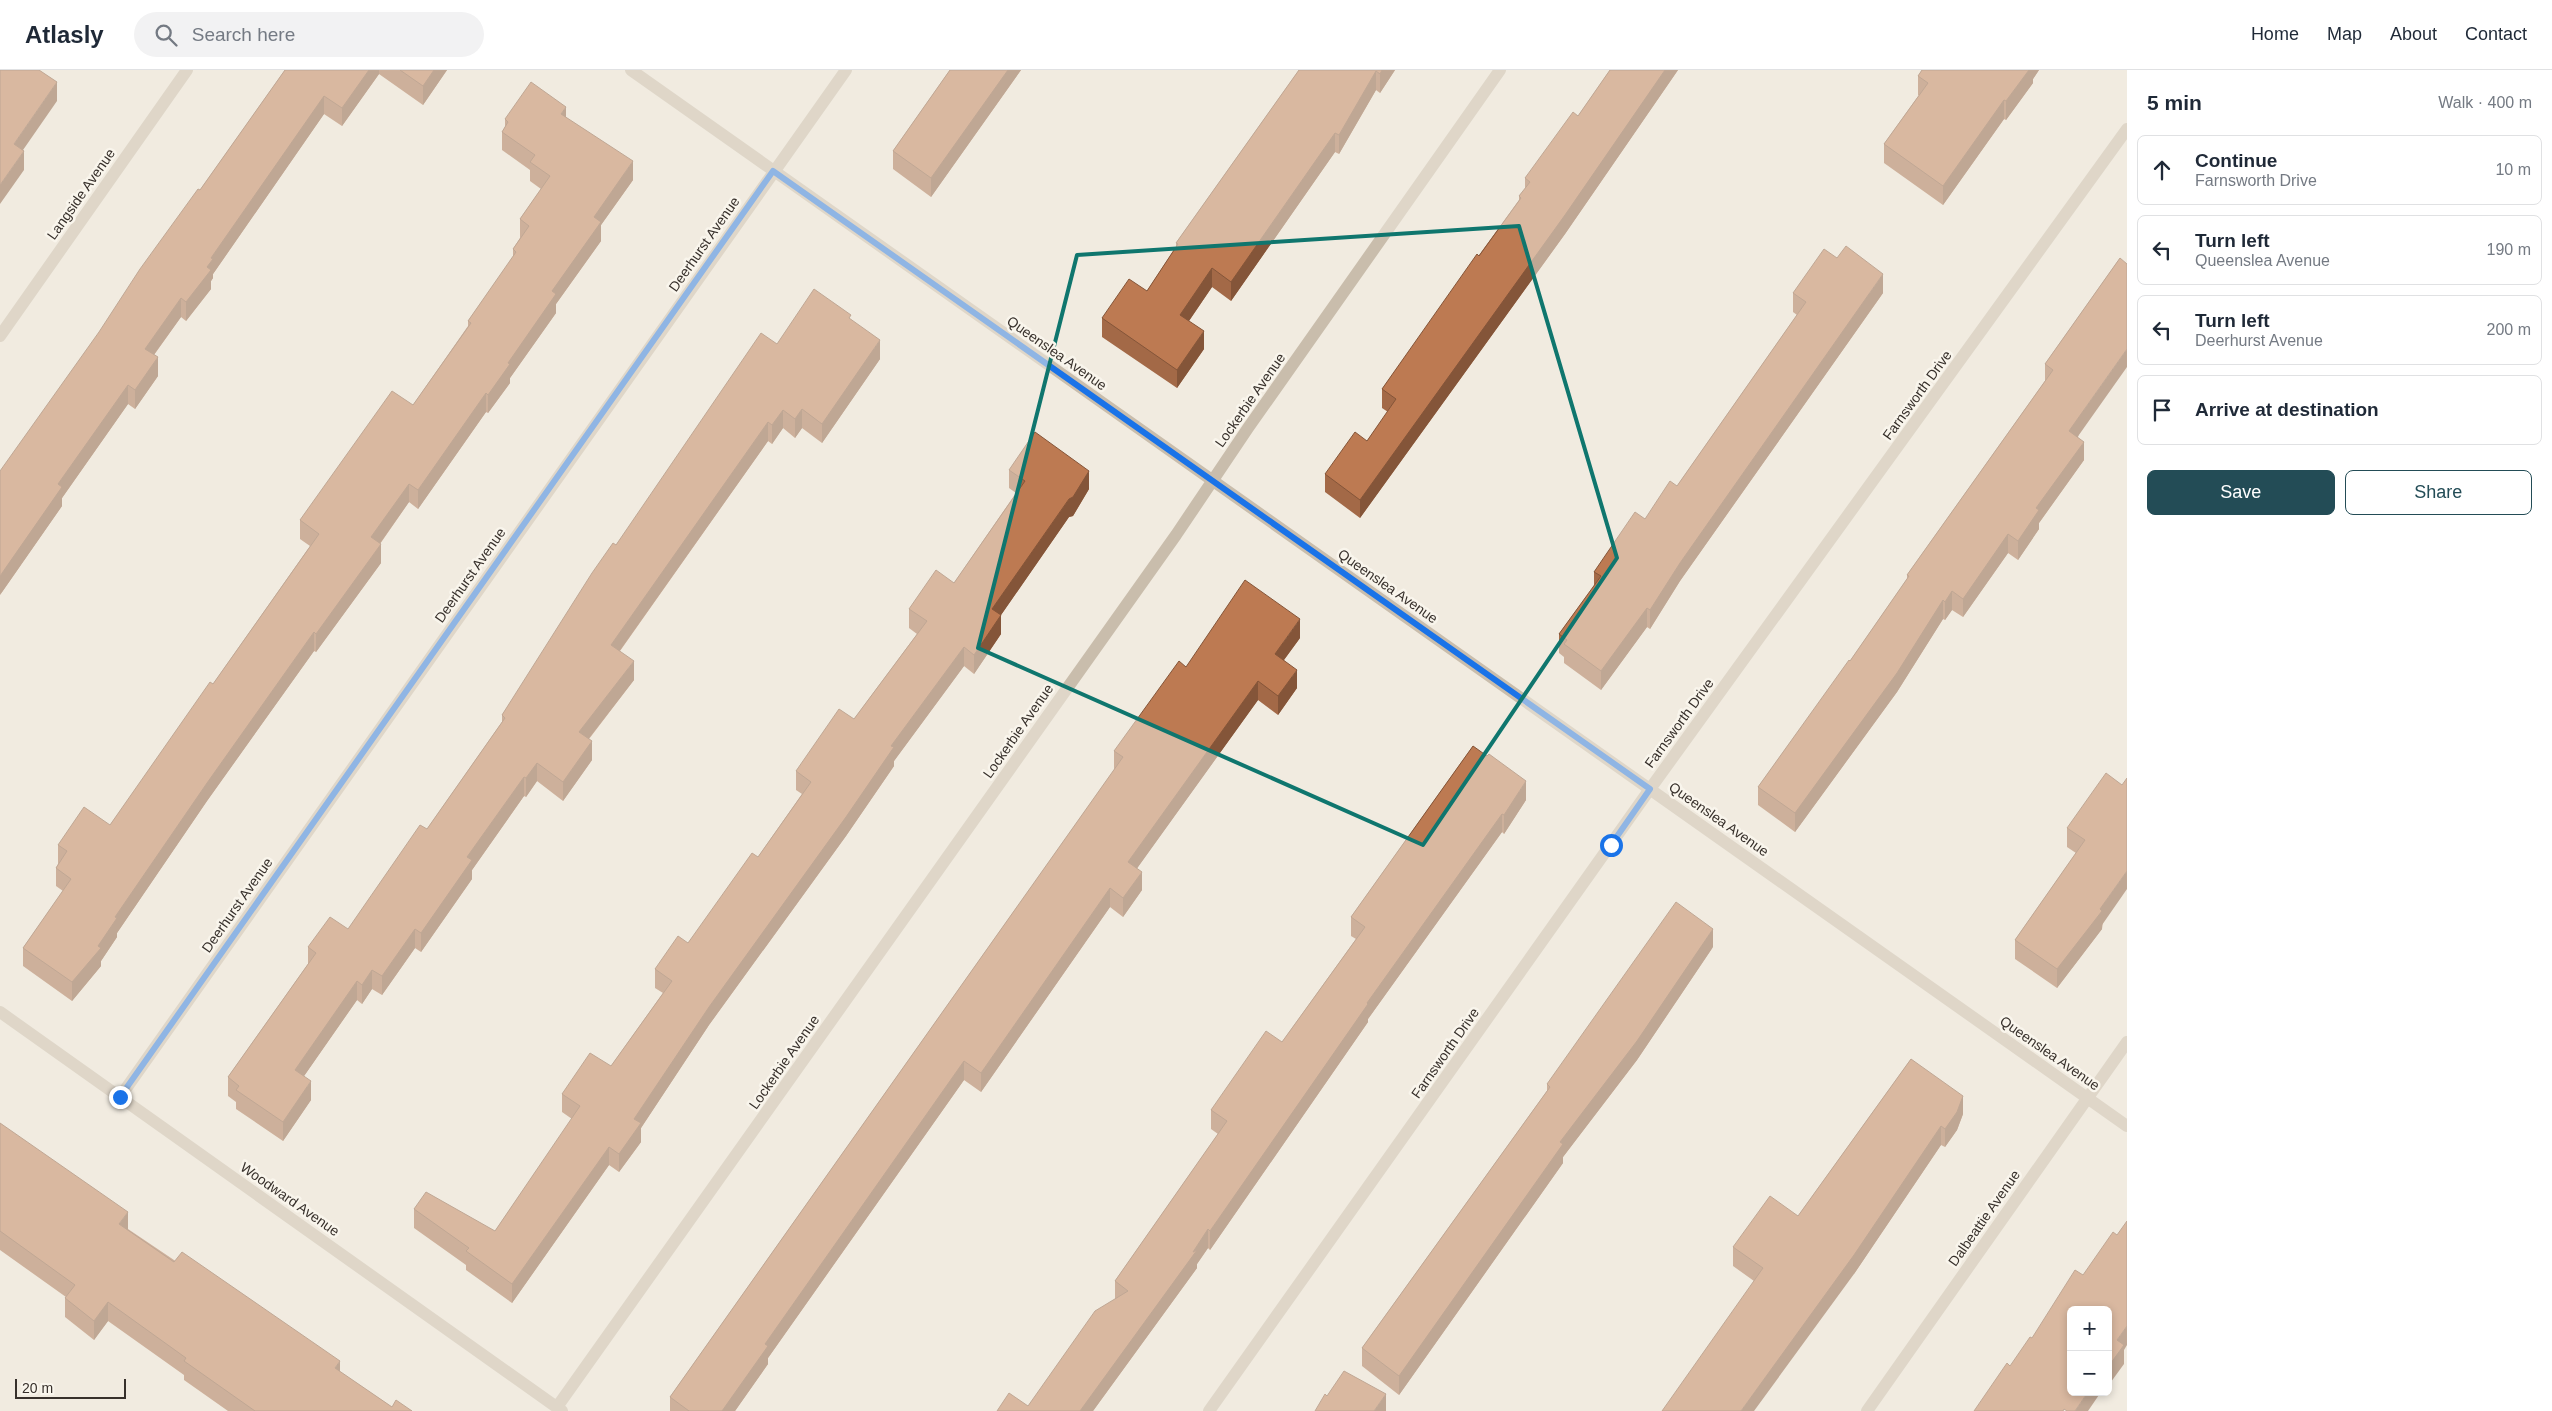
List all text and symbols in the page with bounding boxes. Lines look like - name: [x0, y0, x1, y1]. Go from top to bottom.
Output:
- search box: [134, 12, 484, 57]
- text: Atlasly: [25, 21, 104, 48]
- icon: search: [152, 21, 180, 49]
- text: Search here: [192, 24, 295, 45]
- text: Home: [2251, 24, 2299, 44]
- text: Map: [2327, 24, 2362, 44]
- text: About: [2390, 24, 2437, 44]
- text: Contact: [2465, 24, 2527, 44]
- text: 5 min: [2147, 91, 2202, 114]
- text: Walk · 400 m: [2438, 94, 2532, 111]
- street label: Langside Avenue: [44, 145, 118, 242]
- text: Continue: [2195, 150, 2277, 171]
- icon: ahead: [2148, 156, 2176, 184]
- text: 10 m: [2495, 161, 2531, 178]
- text: Farnsworth Drive: [2195, 172, 2317, 189]
- street label: Deerhurst Avenue: [665, 193, 743, 294]
- text: Turn left: [2195, 230, 2270, 251]
- icon: left: [2148, 236, 2176, 264]
- text: 190 m: [2487, 241, 2531, 258]
- text: Queenslea Avenue: [2195, 252, 2330, 269]
- text: Turn left: [2195, 310, 2270, 331]
- street label: Queenslea Avenue: [1004, 313, 1110, 394]
- icon: left: [2148, 316, 2176, 344]
- text: 200 m: [2487, 321, 2531, 338]
- text: Deerhurst Avenue: [2195, 332, 2323, 349]
- street label: Farnsworth Drive: [1879, 347, 1955, 443]
- street label: Lockerbie Avenue: [1212, 350, 1289, 450]
- icon: arrive: [2148, 396, 2176, 424]
- text: Arrive at destination: [2195, 399, 2379, 420]
- button: Save: [2147, 470, 2335, 515]
- button: Share: [2345, 470, 2532, 515]
- street label: Deerhurst Avenue: [431, 524, 509, 625]
- street label: Queenslea Avenue: [1335, 546, 1441, 627]
- street label: Farnsworth Drive: [1641, 675, 1717, 771]
- street label: Lockerbie Avenue: [980, 681, 1057, 781]
- street label: Queenslea Avenue: [1666, 779, 1772, 860]
- route start: [1600, 834, 1623, 857]
- street label: Deerhurst Avenue: [198, 854, 276, 955]
- street label: Farnsworth Drive: [1408, 1005, 1482, 1101]
- street label: Lockerbie Avenue: [746, 1012, 823, 1112]
- street label: Queenslea Avenue: [1997, 1013, 2103, 1094]
- route end: [109, 1086, 132, 1109]
- street label: Woodward Avenue: [237, 1159, 343, 1239]
- street label: Dalbeattie Avenue: [1945, 1167, 2023, 1269]
- map controls: [2067, 1306, 2112, 1396]
- button: +: [2067, 1306, 2112, 1351]
- button: −: [2067, 1351, 2112, 1396]
- scale bar: [15, 1376, 126, 1399]
- text: 20 m: [22, 1380, 53, 1396]

